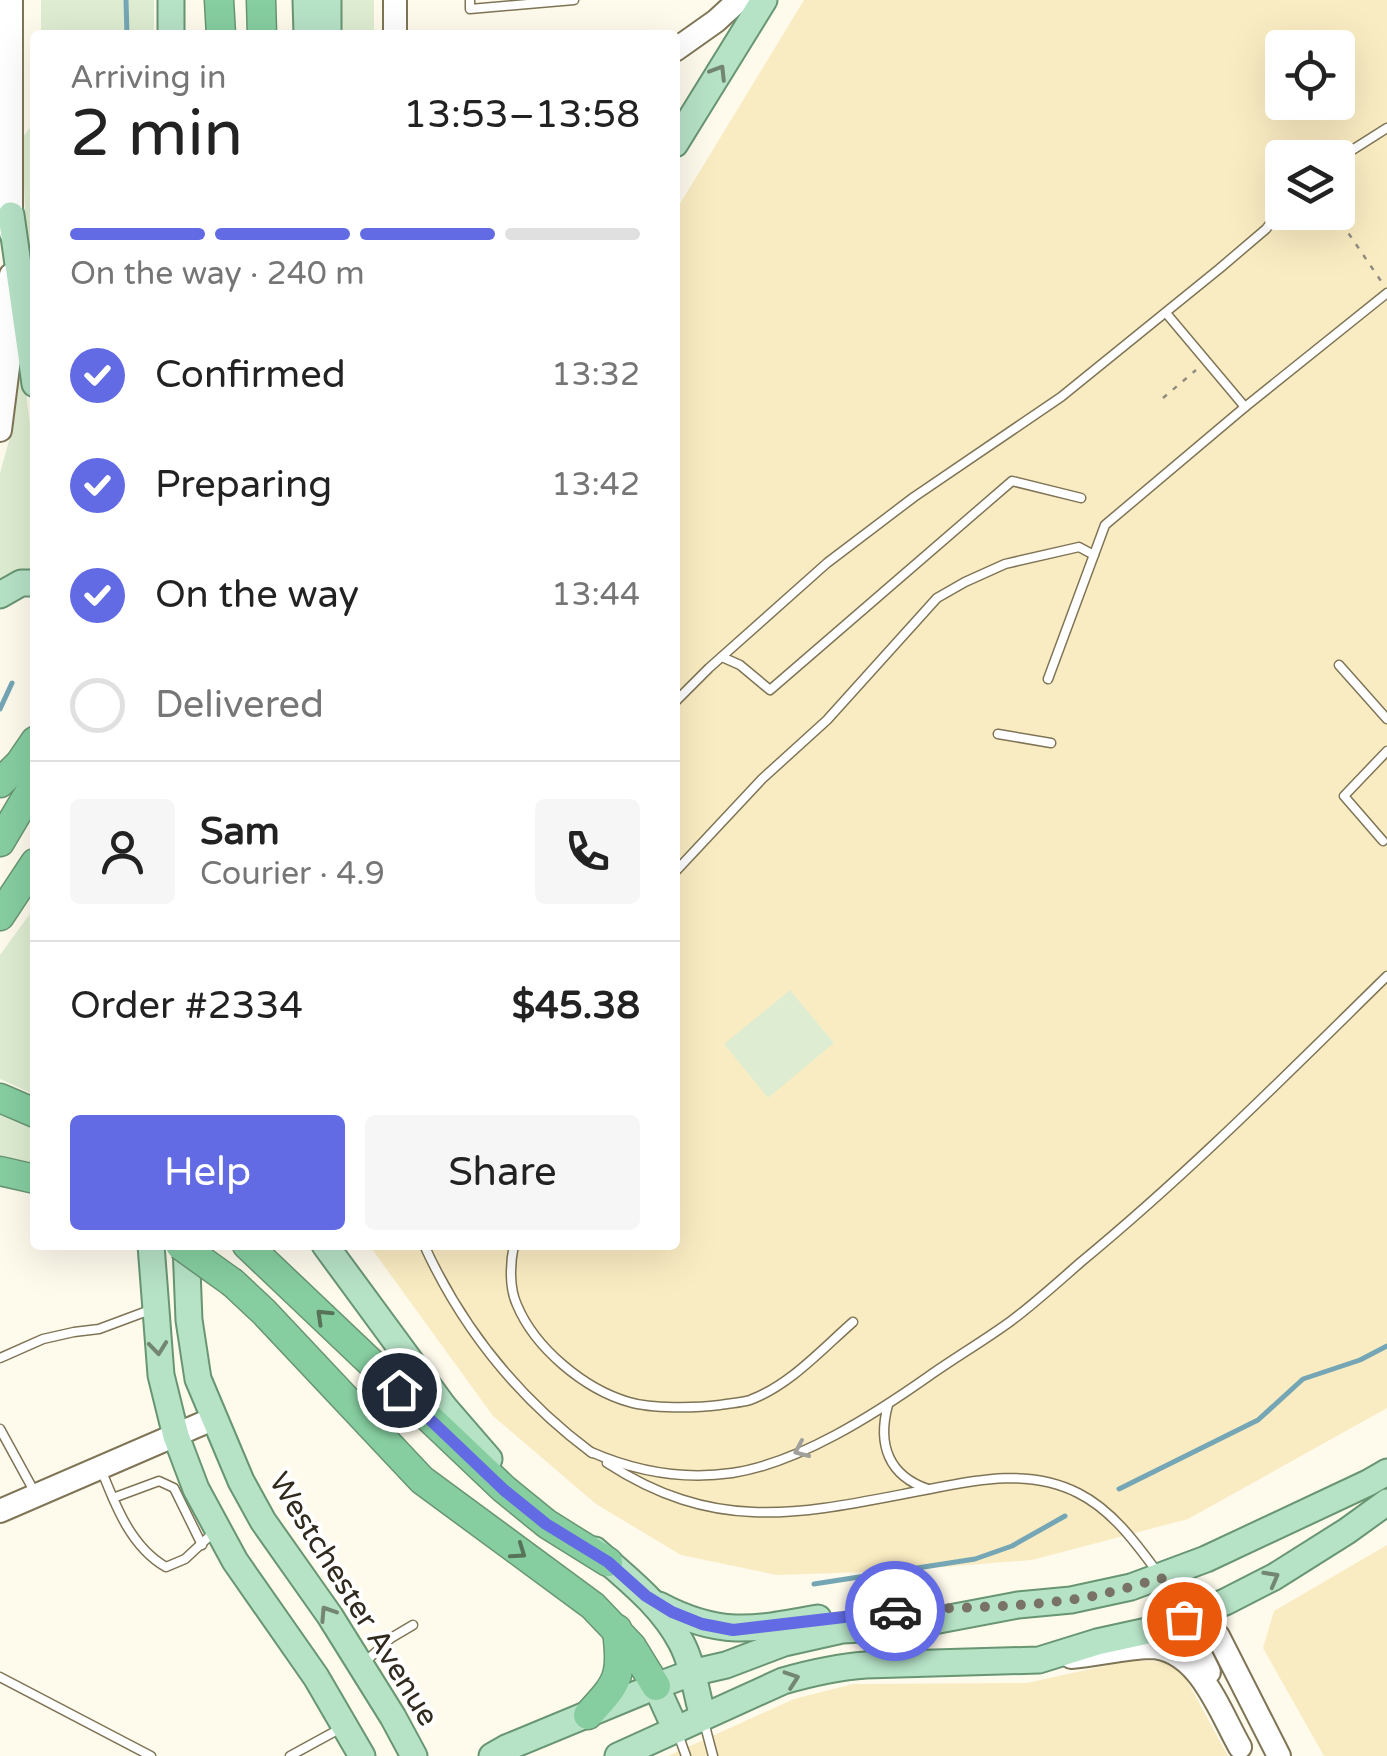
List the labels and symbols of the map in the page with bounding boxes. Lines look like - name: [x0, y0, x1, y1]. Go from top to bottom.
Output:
- one-way arrow: [707, 65, 726, 83]
- one-way arrow: [317, 1309, 335, 1327]
- one-way arrow: [147, 1340, 168, 1356]
- pin: [357, 1348, 442, 1433]
- one-way arrow: [793, 1438, 811, 1458]
- street label: Westchester Avenue: [261, 1466, 447, 1733]
- one-way arrow: [508, 1540, 527, 1558]
- courier: [845, 1561, 945, 1661]
- one-way arrow: [1261, 1570, 1279, 1590]
- pin: [1142, 1577, 1227, 1662]
- one-way arrow: [321, 1605, 340, 1623]
- one-way arrow: [783, 1670, 800, 1691]

